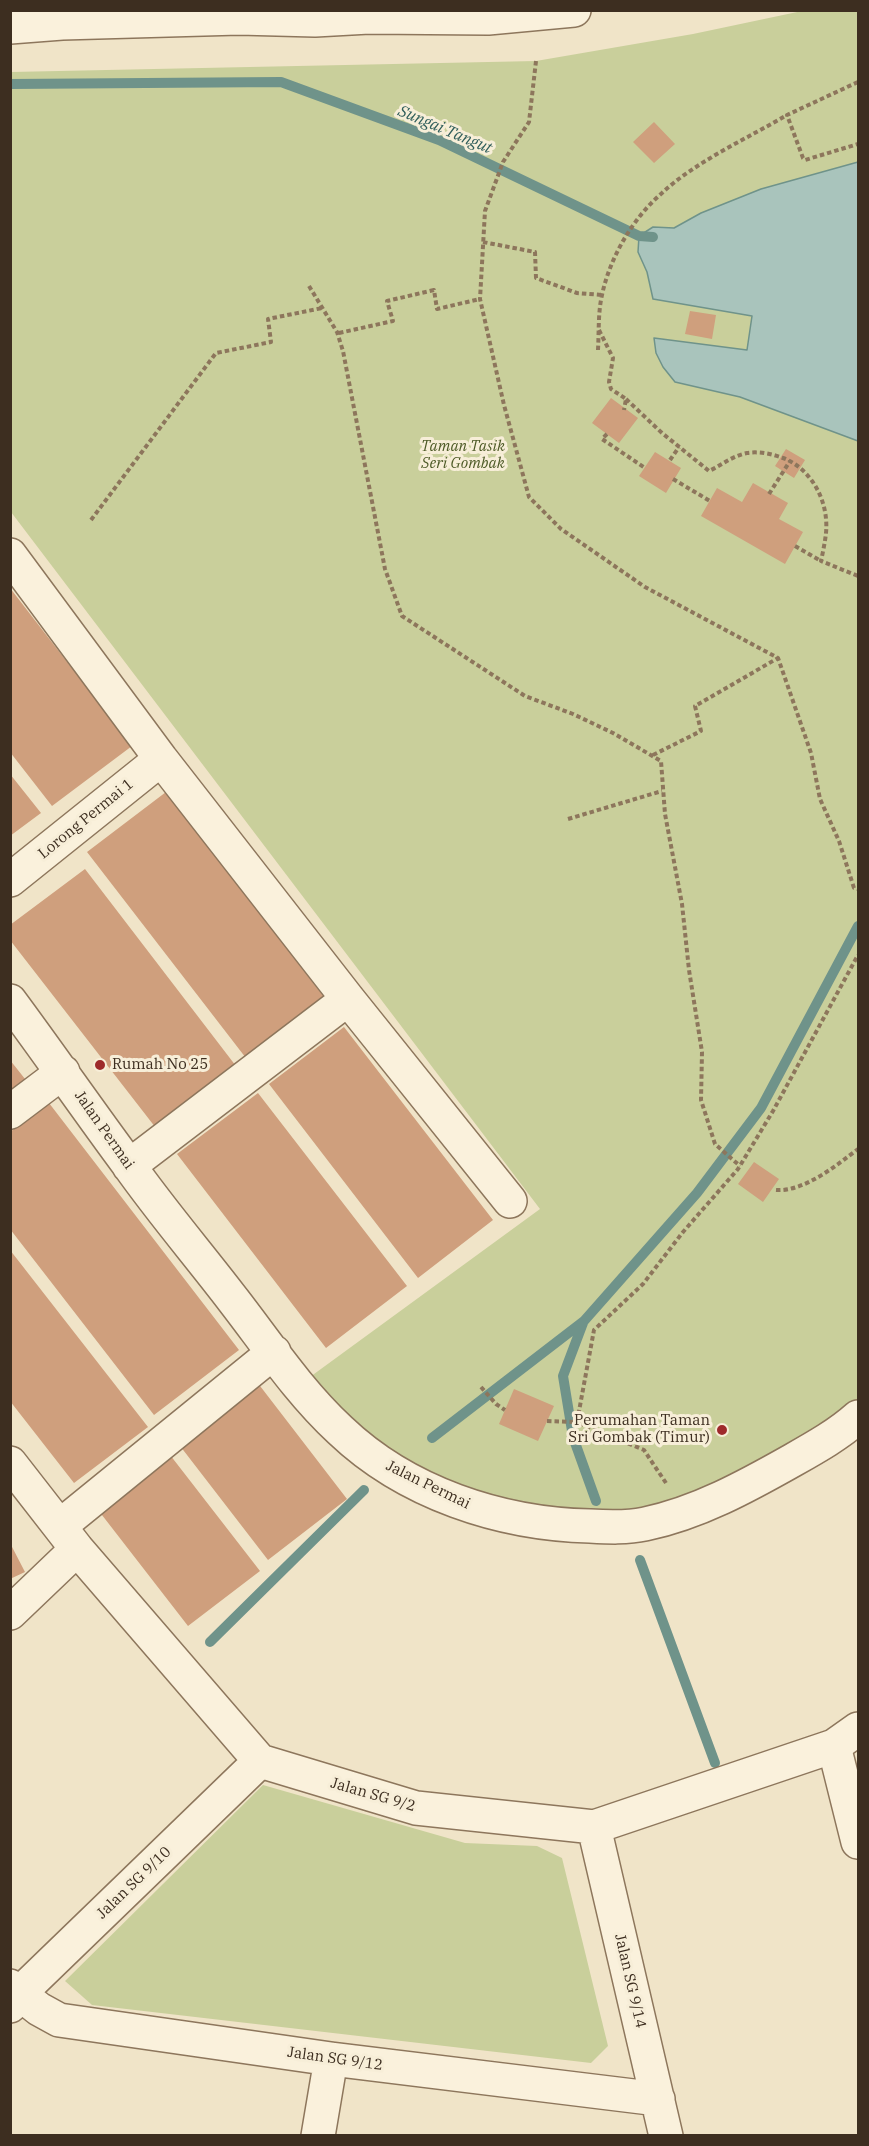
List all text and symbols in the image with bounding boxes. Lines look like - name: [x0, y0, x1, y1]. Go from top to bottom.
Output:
- water label: Sungai Tangut: [395, 102, 495, 158]
- park label: Taman Tasik Seri Gombak: [421, 438, 505, 473]
- street label: Lorong Permai 1: [35, 775, 137, 863]
- place label: Rumah No 25: [112, 1056, 208, 1074]
- marker: Rumah No 25: [93, 1058, 107, 1072]
- street label: Jalan Permai: [70, 1087, 138, 1173]
- place label: Perumahan Taman Sri Gombak (Timur): [568, 1412, 710, 1447]
- marker: Perumahan Taman Sri Gombak (Timur): [715, 1423, 729, 1437]
- street label: Jalan Permai: [383, 1457, 473, 1513]
- street label: Jalan SG 9/2: [329, 1774, 417, 1816]
- street label: Jalan SG 9/10: [93, 1843, 175, 1923]
- street label: Jalan SG 9/14: [610, 1932, 650, 2030]
- street label: Jalan SG 9/12: [286, 2043, 384, 2075]

